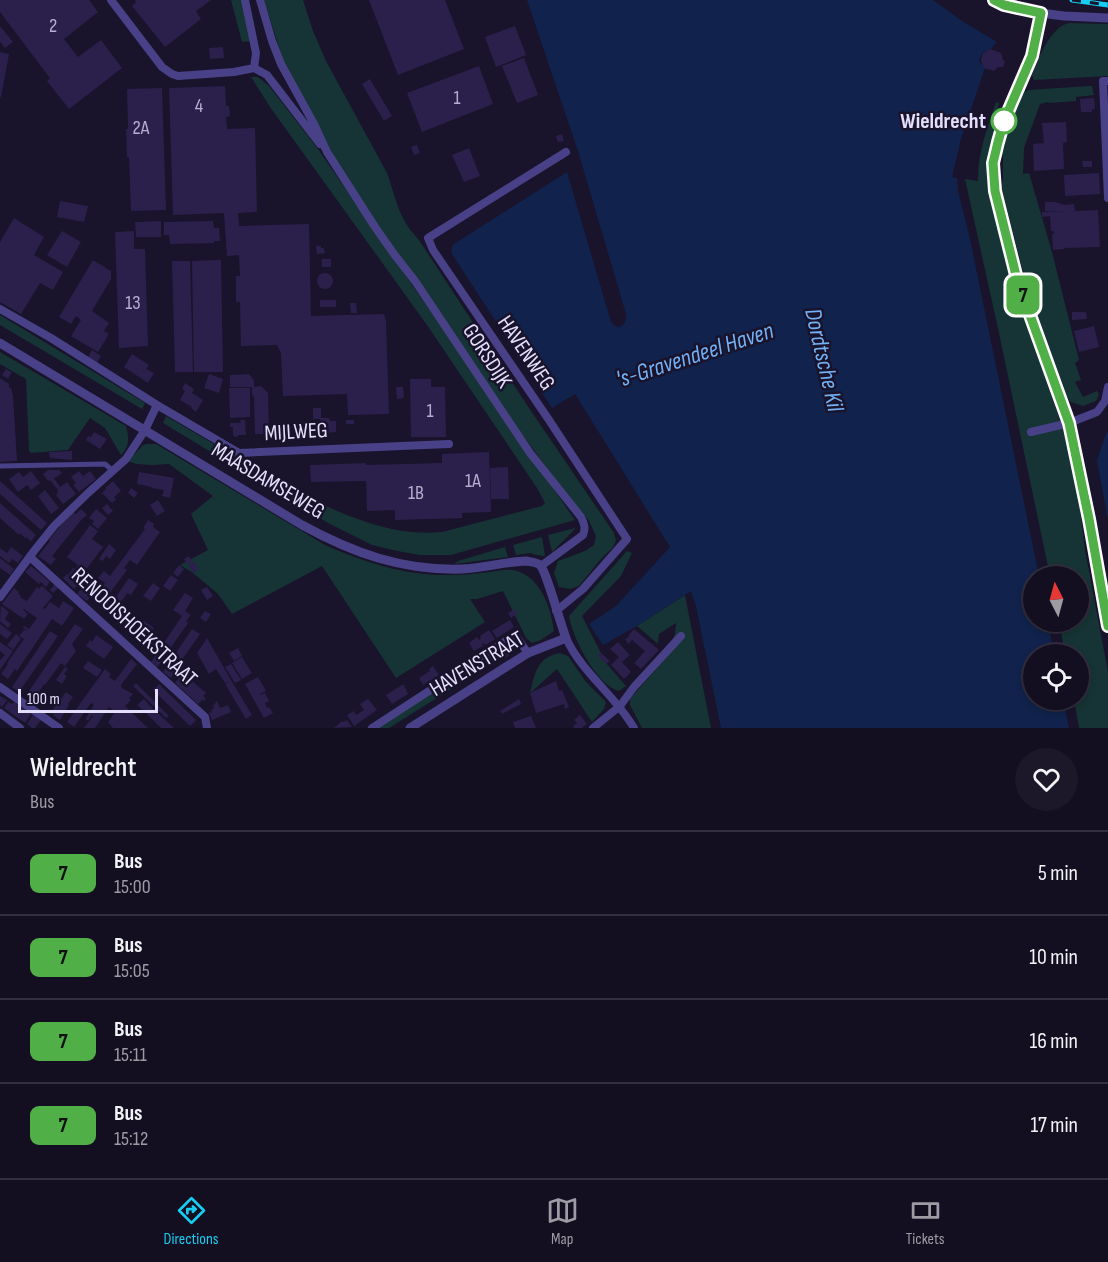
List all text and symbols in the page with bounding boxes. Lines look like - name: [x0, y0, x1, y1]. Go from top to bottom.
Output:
- house number: 2: [49, 14, 57, 38]
- house number: 1: [454, 86, 461, 110]
- house number: 4: [195, 94, 203, 118]
- place label: Wieldrecht: [900, 108, 986, 135]
- marker: Wieldrecht: [991, 108, 1017, 134]
- house number: 2A: [133, 116, 150, 140]
- line badge: 7: [1004, 276, 1042, 314]
- text: 7: [1018, 283, 1028, 308]
- house number: 13: [125, 291, 141, 315]
- water label: Dordtsche Kil: [798, 306, 850, 415]
- street label: HAVENWEG: [491, 311, 561, 395]
- water label: 's-Gravendeel Haven: [613, 316, 777, 394]
- street label: GORSDIJK: [456, 319, 518, 393]
- house number: 1: [427, 399, 434, 423]
- street label: MIJLWEG: [264, 417, 328, 447]
- street label: MAASDAMSEWEG: [206, 437, 330, 525]
- house number: 1A: [465, 469, 481, 493]
- house number: 1B: [408, 481, 424, 505]
- street label: RENOOISHOEKSTRAAT: [65, 562, 203, 692]
- north arrow: [1023, 566, 1089, 632]
- map controls: [1023, 566, 1089, 710]
- street label: HAVENSTRAAT: [425, 625, 529, 703]
- button: locate: [1023, 644, 1089, 710]
- scale bar: [18, 686, 158, 714]
- text: 100 m: [27, 690, 60, 709]
- button: heart: [1015, 748, 1078, 811]
- text: Wieldrecht: [30, 751, 136, 784]
- text: Bus: [30, 790, 54, 814]
- text: Bus: [114, 848, 143, 875]
- text: 5 min: [1038, 860, 1078, 887]
- text: 7: [58, 861, 68, 886]
- text: 15:00: [114, 875, 151, 899]
- text: Bus: [114, 932, 143, 959]
- text: 10 min: [1029, 944, 1078, 971]
- text: 7: [58, 945, 68, 970]
- text: 15:05: [114, 959, 150, 983]
- text: Bus: [114, 1016, 143, 1043]
- text: 16 min: [1030, 1028, 1078, 1055]
- text: 7: [58, 1029, 68, 1054]
- text: 15:11: [114, 1043, 147, 1067]
- text: Bus: [114, 1100, 143, 1127]
- text: 17 min: [1030, 1112, 1078, 1139]
- text: 7: [58, 1113, 68, 1138]
- text: 15:12: [114, 1127, 148, 1151]
- tab: Directions: [164, 1194, 219, 1249]
- tab: Map: [546, 1194, 579, 1249]
- tab: Tickets: [906, 1194, 944, 1249]

